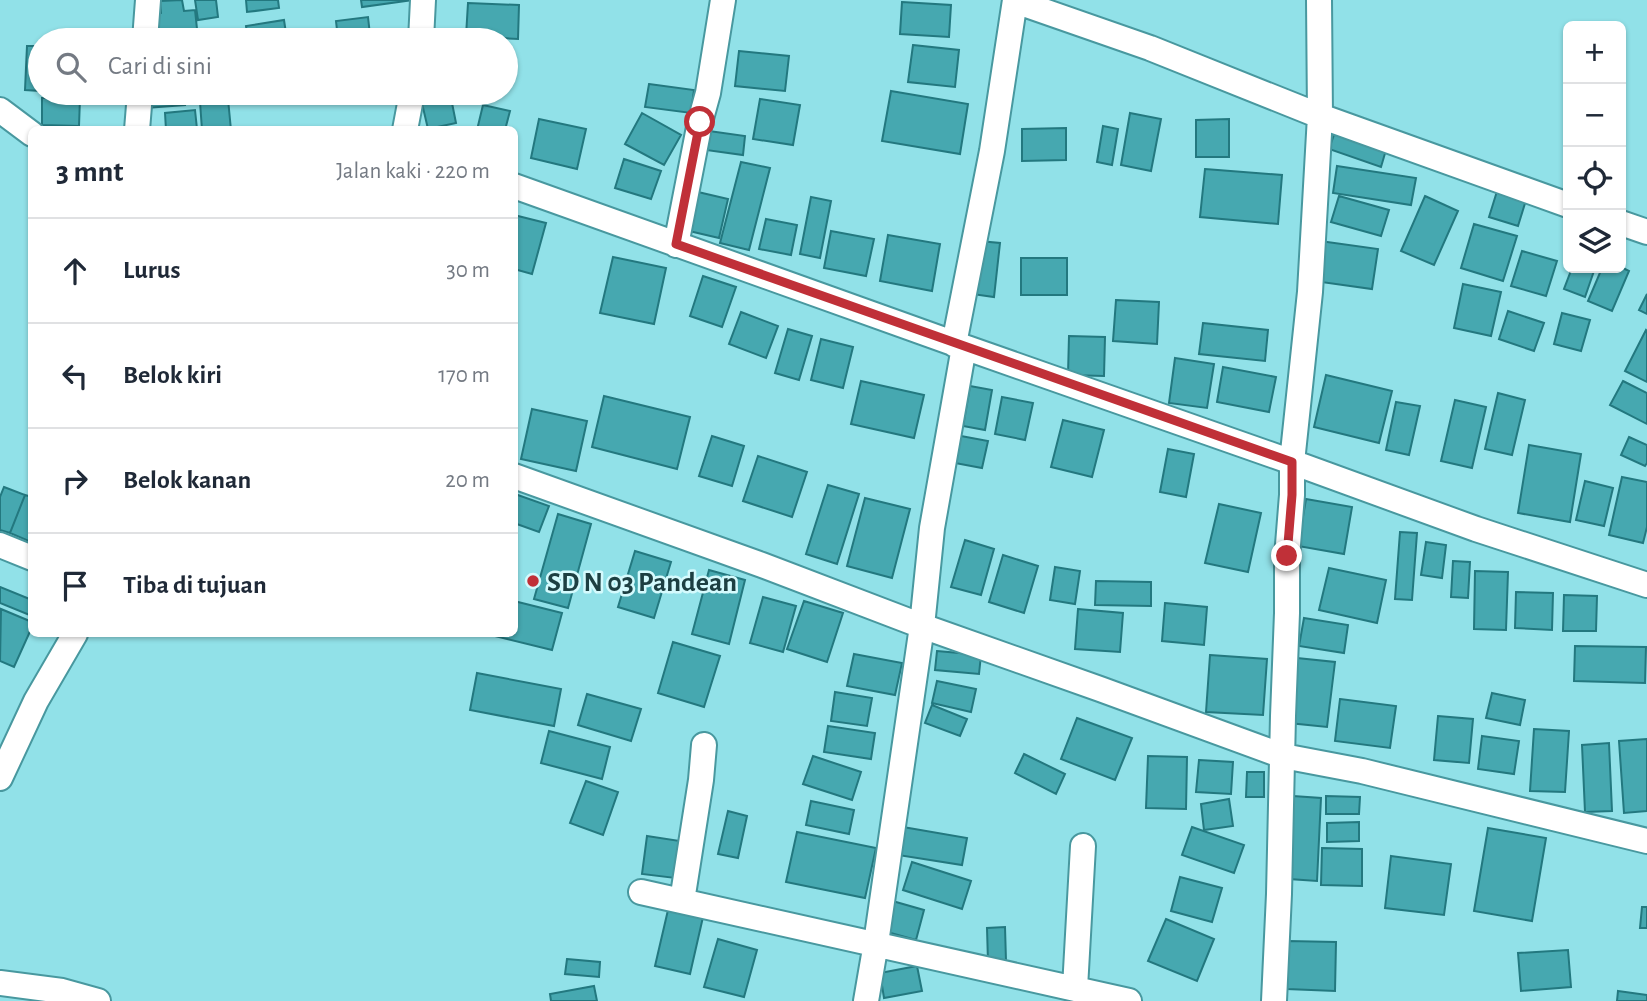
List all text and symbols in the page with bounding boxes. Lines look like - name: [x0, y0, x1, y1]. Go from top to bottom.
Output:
- map controls: [1563, 21, 1626, 273]
- button: +: [1563, 21, 1626, 84]
- search box: [28, 28, 518, 105]
- icon: search: [52, 48, 90, 86]
- text: Cari di sini: [108, 53, 212, 79]
- button: −: [1563, 84, 1626, 147]
- route start: [684, 106, 715, 137]
- button: locate: [1563, 147, 1626, 210]
- text: 3 mnt: [56, 157, 124, 187]
- text: Jalan kaki · 220 m: [336, 160, 490, 183]
- button: layers: [1563, 210, 1626, 273]
- icon: ahead: [56, 252, 94, 290]
- text: Lurus: [123, 257, 180, 283]
- text: 30 m: [446, 259, 490, 282]
- icon: left: [56, 357, 94, 395]
- text: Belok kiri: [123, 362, 222, 388]
- text: 170 m: [438, 364, 490, 387]
- icon: right: [56, 462, 94, 500]
- text: Belok kanan: [123, 467, 251, 493]
- text: 20 m: [445, 469, 490, 492]
- route end: [1271, 540, 1302, 571]
- icon: arrive: [56, 567, 94, 605]
- place label: SD N 03 Pandean: [547, 569, 737, 597]
- text: Tiba di tujuan: [123, 572, 267, 598]
- marker: SD N 03 Pandean: [525, 573, 541, 589]

